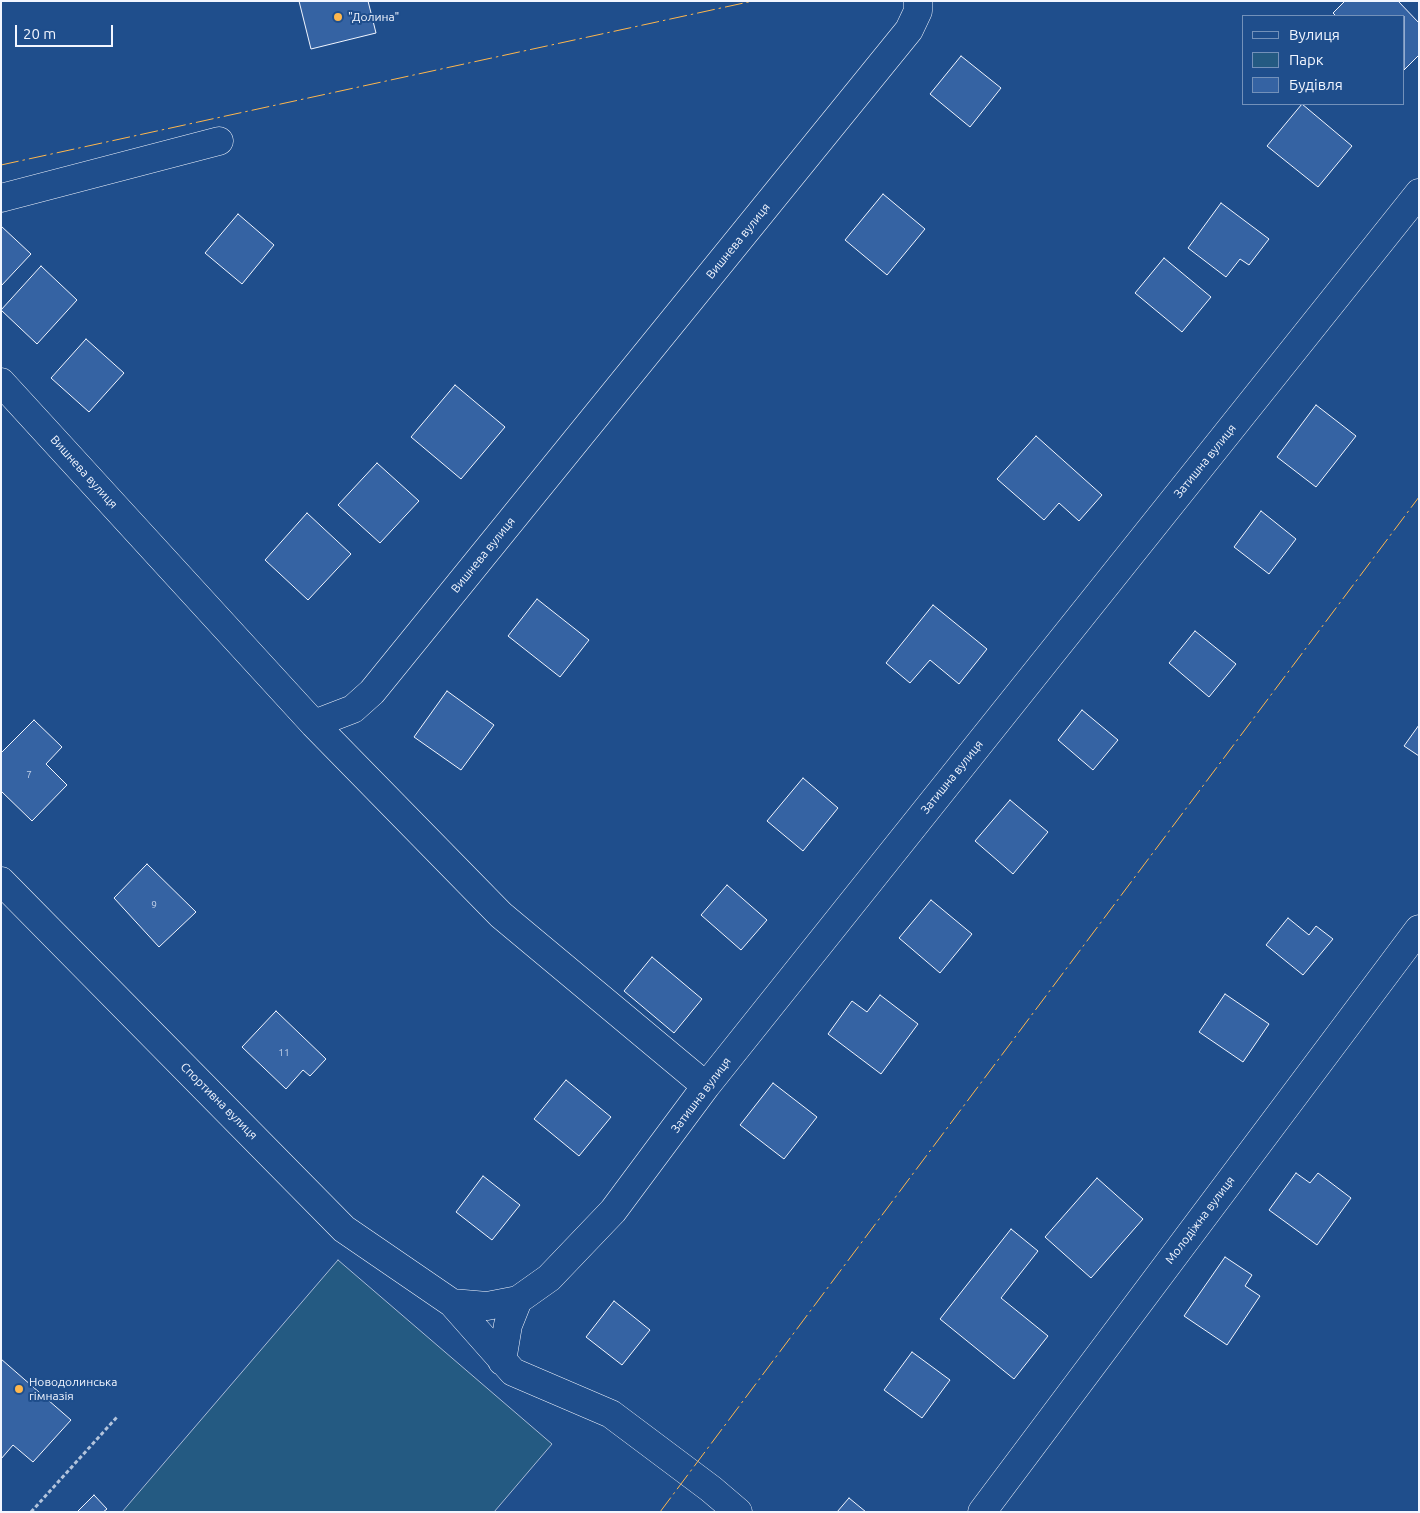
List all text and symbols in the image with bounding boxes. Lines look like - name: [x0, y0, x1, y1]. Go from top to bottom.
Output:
- place label: "Долина": [348, 10, 399, 24]
- marker: "Долина": [332, 11, 344, 23]
- scale bar: [18, 15, 115, 47]
- legend: [1242, 15, 1405, 105]
- text: 20 m: [23, 25, 56, 42]
- text: Вулиця: [1289, 26, 1340, 43]
- text: Парк: [1289, 51, 1324, 68]
- text: Будівля: [1289, 76, 1343, 93]
- street label: Вишнева вулиця: [703, 200, 773, 282]
- street label: Затишна вулиця: [1171, 421, 1239, 501]
- street label: Вишнева вулиця: [47, 432, 121, 512]
- street label: Вишнева вулиця: [448, 514, 518, 596]
- street label: Затишна вулиця: [918, 737, 986, 817]
- house number: 7: [26, 769, 32, 781]
- house number: 9: [151, 899, 157, 911]
- house number: 11: [278, 1047, 290, 1059]
- street label: Затишна вулиця: [668, 1054, 734, 1136]
- street label: Спортивна вулиця: [177, 1059, 261, 1143]
- street label: Молодіжна вулиця: [1162, 1173, 1238, 1267]
- place label: Новодолинська гімназія: [29, 1375, 117, 1403]
- marker: Новодолинська гімназія: [13, 1383, 25, 1395]

